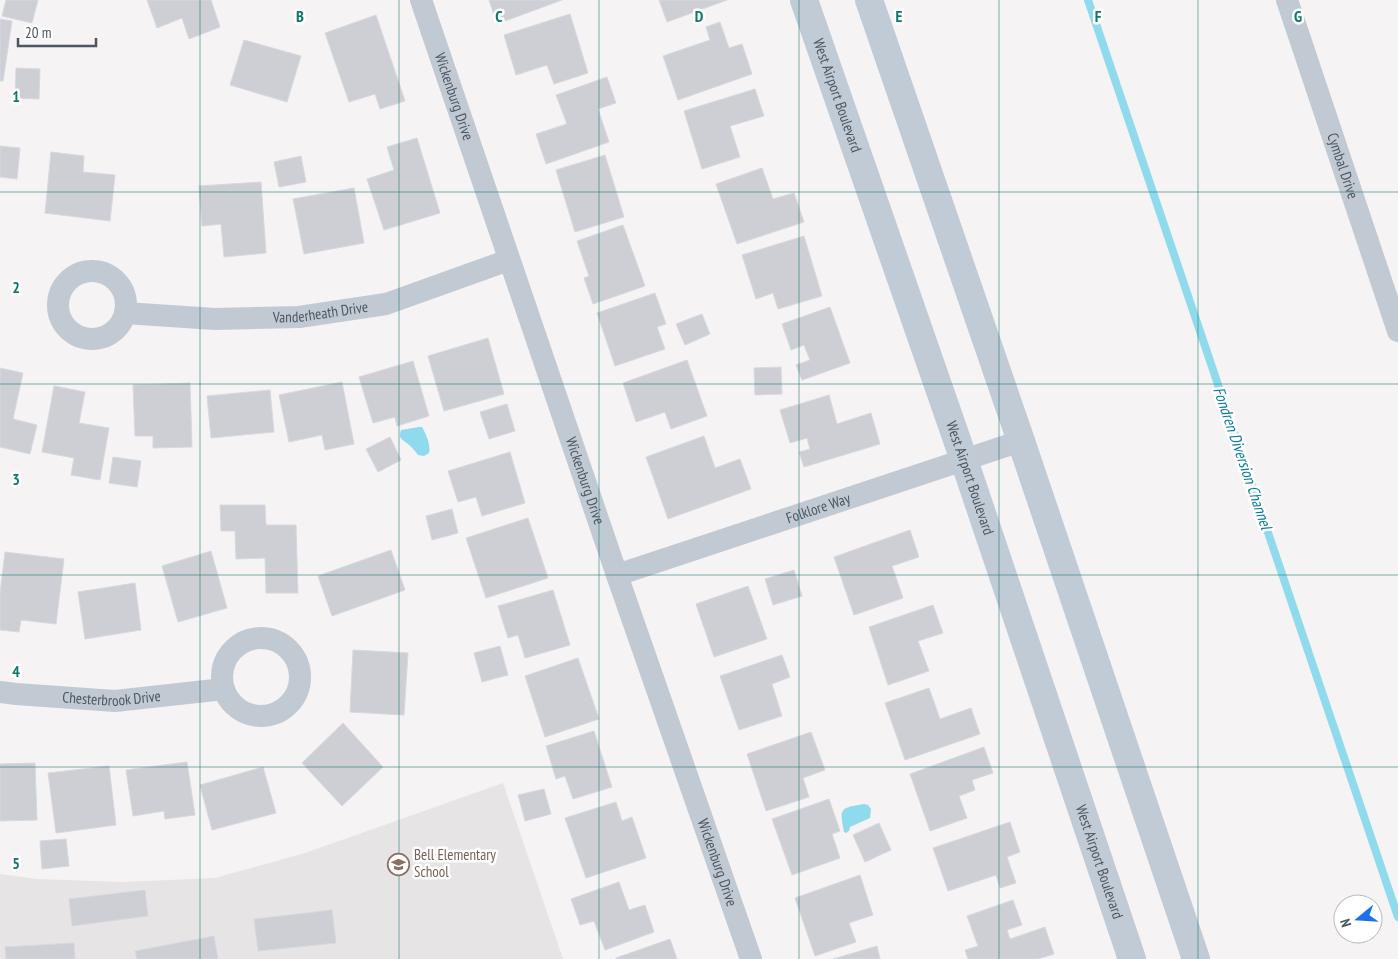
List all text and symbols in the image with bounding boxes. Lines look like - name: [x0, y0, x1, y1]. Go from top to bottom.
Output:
- text: B: [296, 6, 304, 26]
- text: C: [495, 6, 503, 26]
- text: D: [695, 6, 704, 26]
- text: E: [896, 6, 903, 26]
- text: F: [1095, 6, 1102, 26]
- text: G: [1294, 6, 1302, 26]
- scale bar: [18, 15, 95, 47]
- text: 20 m: [25, 23, 51, 42]
- street label: West Airport Boulevard: [809, 36, 866, 155]
- street label: Wickenburg Drive: [431, 50, 478, 143]
- text: 1: [12, 86, 20, 106]
- street label: Cymbal Drive: [1323, 130, 1363, 201]
- text: 2: [12, 277, 20, 297]
- street label: Vanderheath Drive: [272, 297, 369, 327]
- water label: Fondren Diversion Channel: [1209, 384, 1277, 533]
- street label: West Airport Boulevard: [942, 418, 999, 537]
- street label: Wickenburg Drive: [562, 434, 609, 527]
- text: 3: [12, 469, 20, 489]
- street label: Folklore Way: [784, 488, 853, 527]
- text: 4: [12, 661, 20, 681]
- street label: Chesterbrook Drive: [62, 686, 162, 710]
- street label: West Airport Boulevard: [1072, 802, 1128, 921]
- street label: Wickenburg Drive: [694, 816, 742, 909]
- place label: Bell Elementary School: [414, 845, 496, 881]
- school or university icon: Bell Elementary School: [386, 852, 410, 876]
- text: 5: [12, 853, 20, 873]
- north arrow: [1333, 894, 1383, 944]
- text: N: [1336, 917, 1355, 929]

